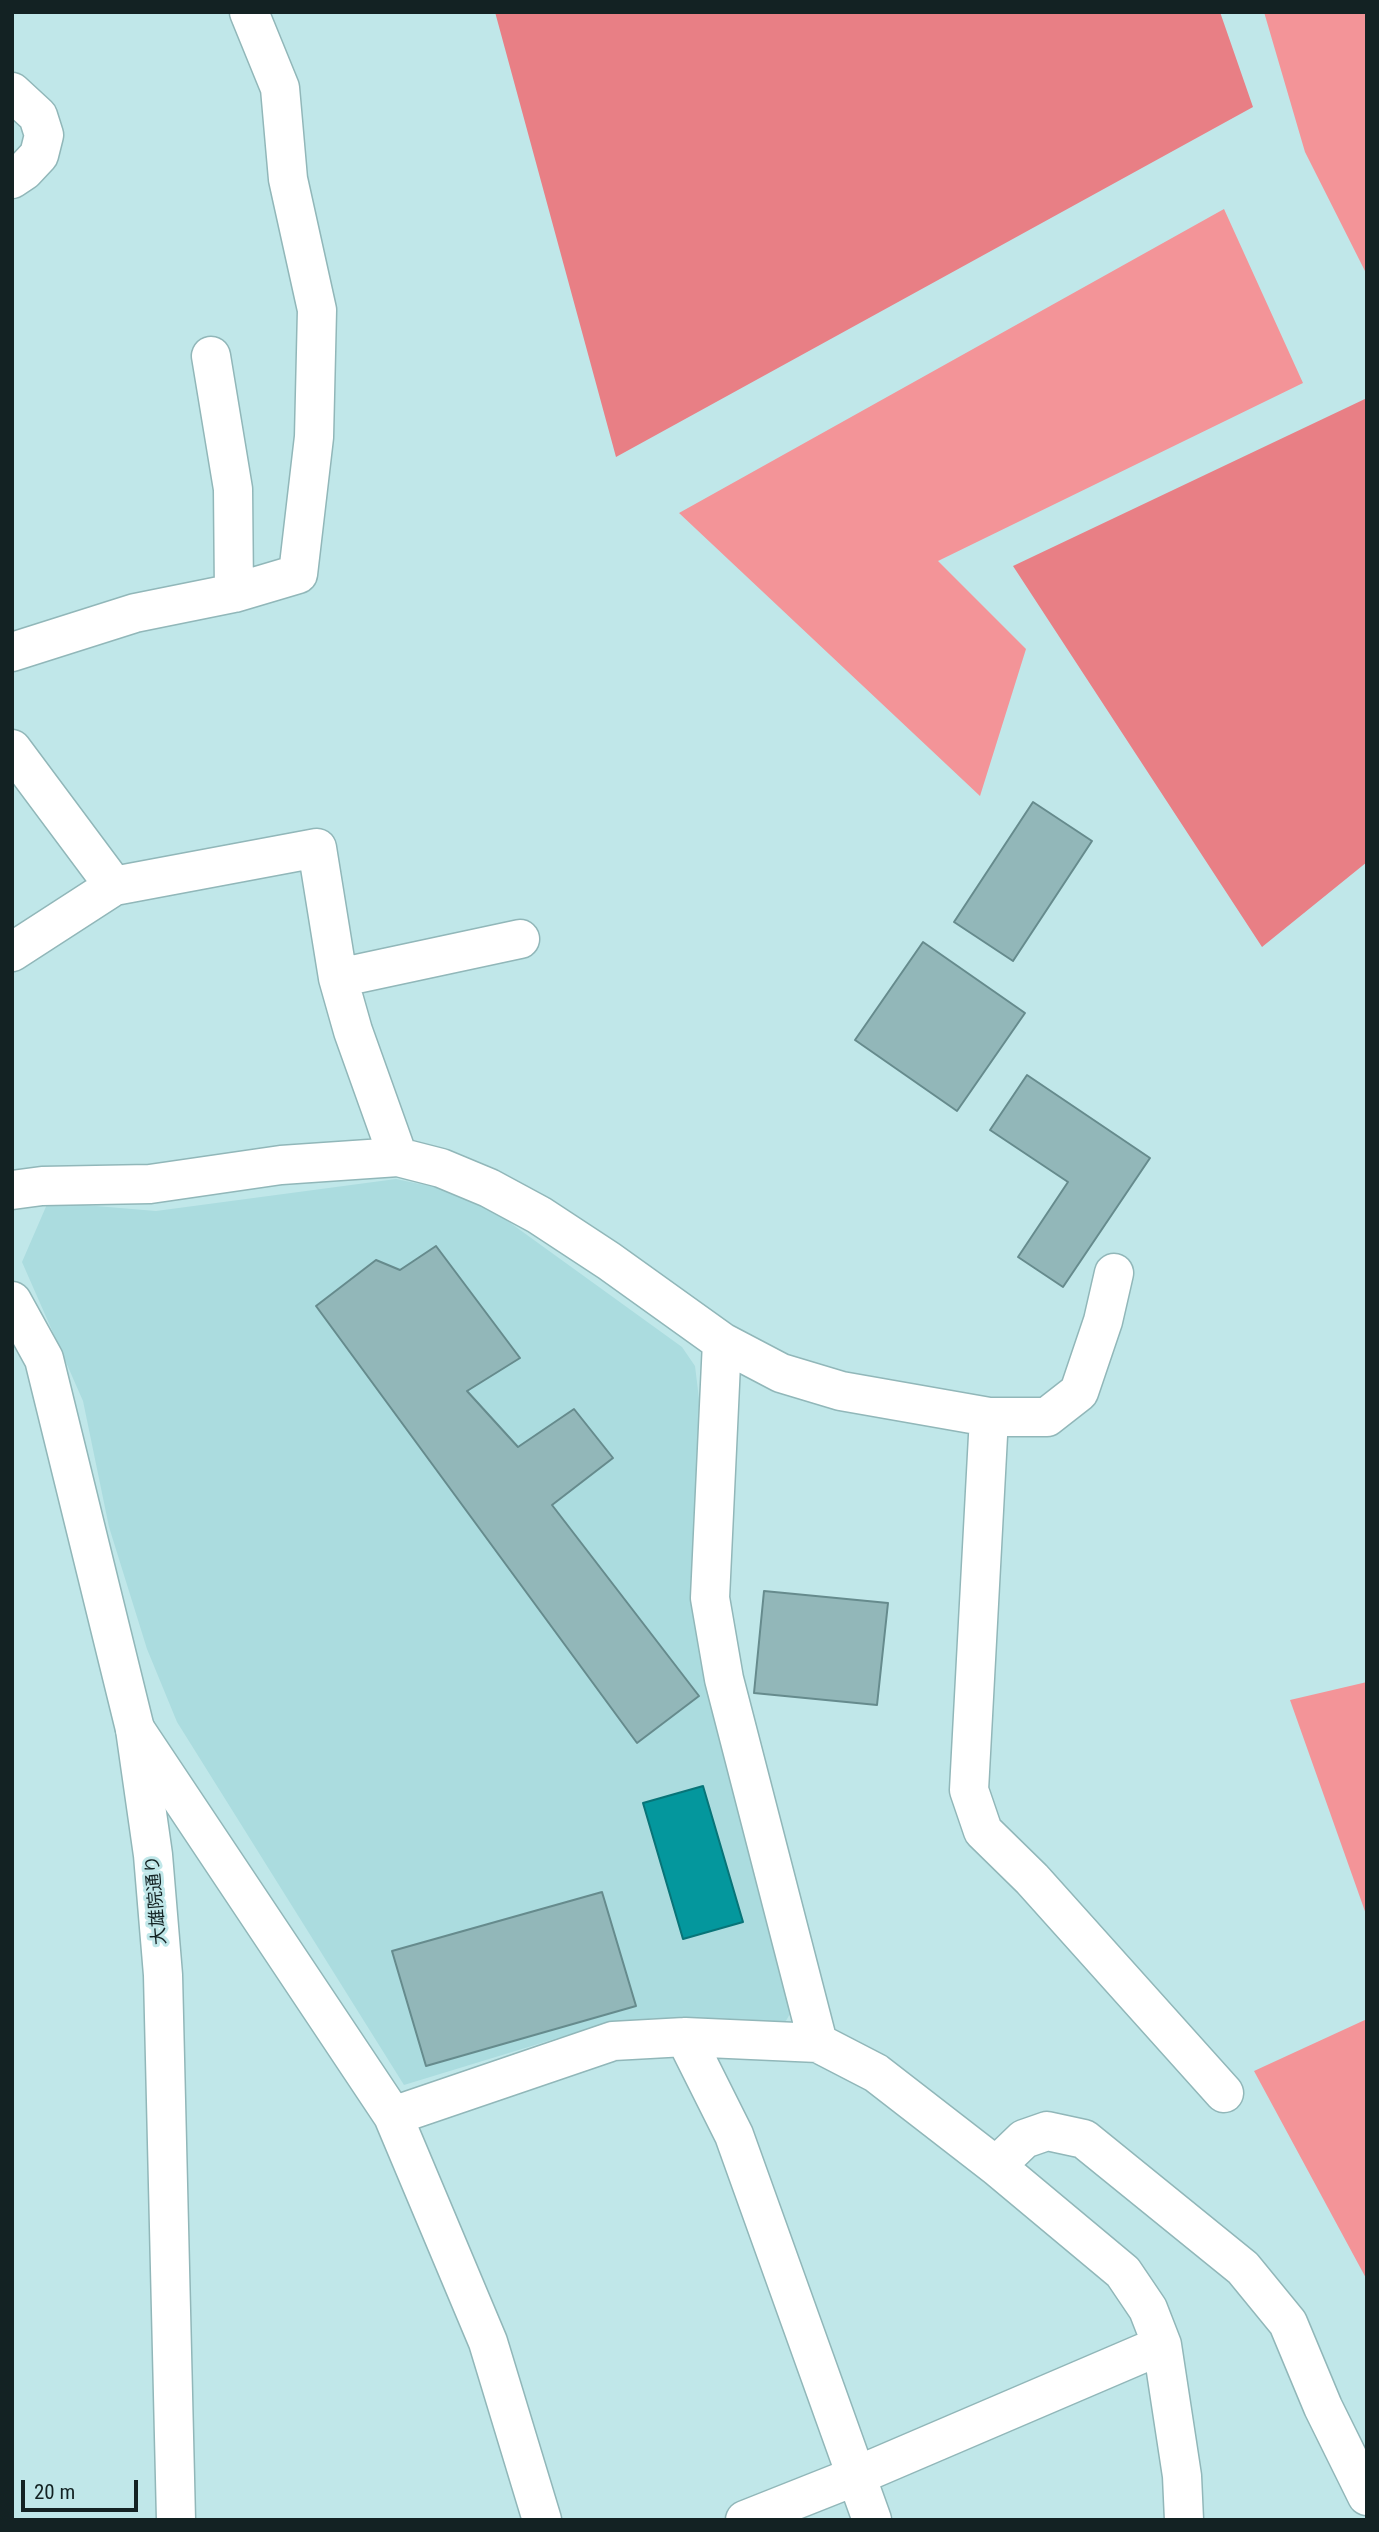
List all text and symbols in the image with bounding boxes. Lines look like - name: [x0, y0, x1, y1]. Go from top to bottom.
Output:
- street label: 大雄院通り: [142, 1854, 172, 1946]
- scale bar: [24, 2466, 142, 2510]
- text: 20 m: [34, 2480, 75, 2504]

